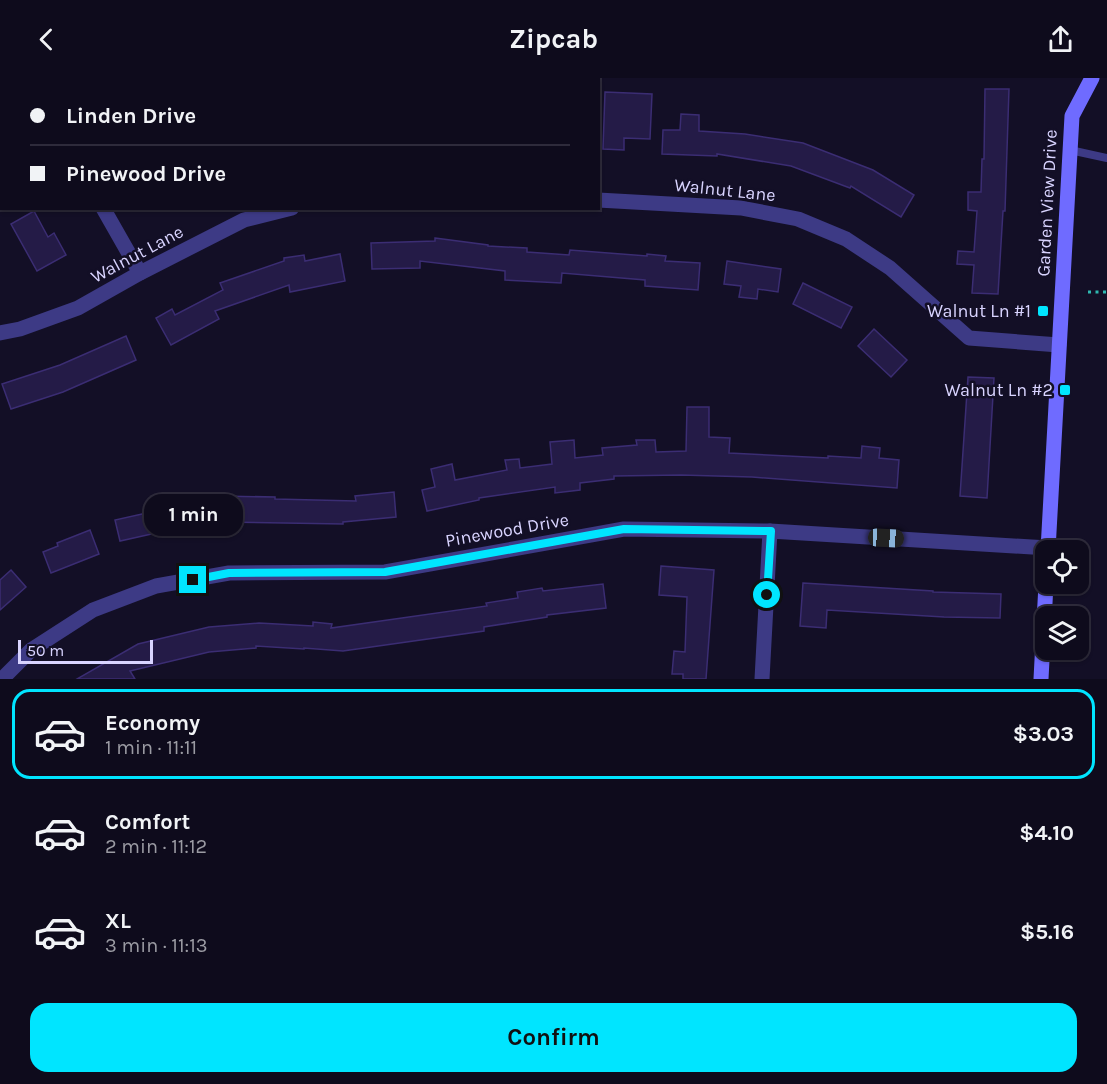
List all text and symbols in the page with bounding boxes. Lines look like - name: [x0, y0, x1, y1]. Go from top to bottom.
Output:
- icon: back: [30, 23, 63, 56]
- text: Zipcab: [509, 23, 598, 55]
- icon: share: [1044, 23, 1077, 56]
- text: Linden Drive: [66, 103, 196, 129]
- street label: Garden View Drive: [1032, 129, 1062, 277]
- text: Pinewood Drive: [66, 161, 226, 187]
- street label: Walnut Lane: [673, 174, 777, 206]
- street label: Walnut Lane: [87, 220, 187, 288]
- place label: Walnut Ln #1: [927, 300, 1031, 322]
- marker: Walnut Ln #1: [1036, 304, 1050, 318]
- place label: Walnut Ln #2: [944, 379, 1053, 401]
- marker: Walnut Ln #2: [1058, 383, 1072, 397]
- callout: 1 min: [144, 493, 242, 535]
- text: 1 min: [168, 503, 219, 526]
- street label: Pinewood Drive: [443, 508, 571, 552]
- car: [868, 528, 904, 548]
- map controls: [1035, 540, 1089, 660]
- button: locate: [1035, 540, 1089, 594]
- route end: [179, 566, 206, 593]
- route start: [753, 581, 780, 608]
- button: layers: [1035, 606, 1089, 660]
- scale bar: [18, 637, 153, 664]
- text: 50 m: [27, 641, 64, 660]
- icon: car: [33, 707, 87, 761]
- text: Economy: [105, 710, 200, 736]
- text: $3.03: [1013, 721, 1074, 747]
- text: 1 min · 11:11: [105, 736, 197, 759]
- icon: car: [33, 806, 87, 860]
- text: Comfort: [105, 809, 190, 835]
- text: $4.10: [1019, 820, 1074, 846]
- text: 2 min · 11:12: [105, 835, 207, 858]
- icon: car: [33, 905, 87, 959]
- text: XL: [105, 908, 131, 934]
- text: $5.16: [1020, 919, 1074, 945]
- text: 3 min · 11:13: [105, 934, 208, 957]
- button: Confirm: [30, 1003, 1077, 1072]

